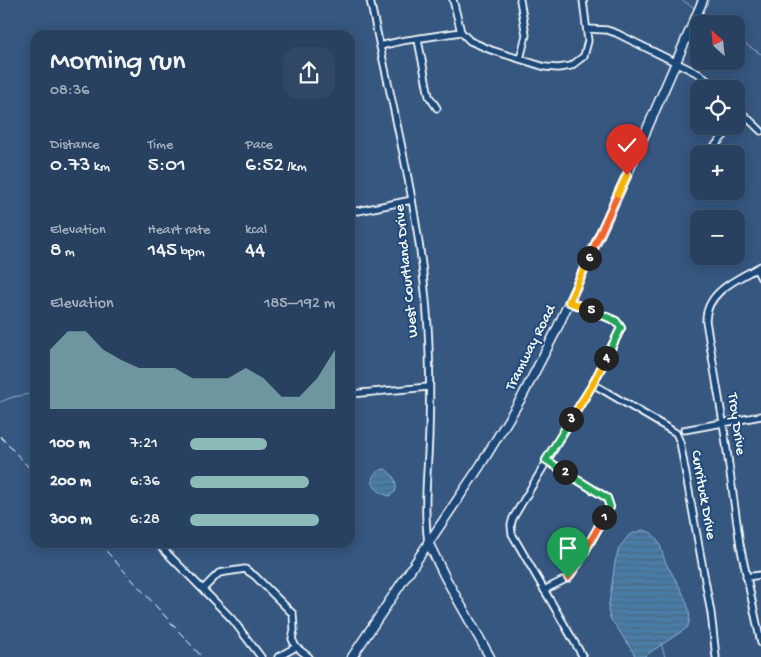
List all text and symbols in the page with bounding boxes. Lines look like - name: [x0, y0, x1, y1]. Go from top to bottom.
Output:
- north arrow: [690, 15, 745, 70]
- map controls: [690, 15, 745, 265]
- text: Morning run: [50, 46, 185, 79]
- button: share: [283, 47, 335, 99]
- button: locate: [690, 80, 745, 135]
- text: 08:36: [50, 82, 89, 101]
- pin: [606, 124, 648, 175]
- icon: check: [613, 131, 641, 159]
- text: Distance: [50, 137, 99, 154]
- text: Time: [148, 137, 173, 154]
- text: Pace: [245, 137, 273, 154]
- button: +: [690, 145, 745, 200]
- text: 0.73: [50, 154, 90, 179]
- text: 5:01: [148, 154, 186, 179]
- text: 6:52: [245, 154, 284, 179]
- text: km: [90, 159, 110, 176]
- text: /km: [284, 159, 307, 176]
- street label: West Courtland Drive: [391, 203, 423, 339]
- button: −: [690, 210, 745, 265]
- text: Elevation: [50, 222, 106, 239]
- text: Heart rate: [148, 222, 210, 239]
- text: kcal: [245, 222, 267, 239]
- text: 8: [50, 239, 62, 264]
- text: 145: [148, 239, 177, 264]
- text: 44: [245, 239, 265, 264]
- text: m: [62, 244, 75, 261]
- text: bpm: [177, 244, 205, 261]
- pin: 6: [576, 246, 602, 270]
- text: 6: [586, 250, 593, 267]
- text: Elevation: [50, 295, 114, 314]
- text: 185–192 m: [264, 295, 335, 314]
- pin: 5: [578, 298, 604, 322]
- street label: Tramway Road: [501, 301, 561, 395]
- text: 5: [588, 302, 595, 319]
- pin: 4: [594, 346, 618, 370]
- text: 4: [603, 350, 610, 367]
- street label: Troy Drive: [723, 391, 749, 456]
- pin: 3: [558, 406, 584, 432]
- text: 3: [568, 411, 575, 428]
- text: 100 m: [50, 435, 90, 454]
- text: 7:21: [130, 435, 158, 454]
- street label: Currituck Drive: [686, 449, 720, 541]
- pin: 2: [552, 460, 578, 484]
- text: 2: [562, 464, 569, 481]
- text: 200 m: [50, 473, 91, 492]
- text: 6:36: [130, 473, 160, 492]
- pin: 1: [592, 504, 616, 530]
- text: 1: [602, 509, 607, 526]
- text: 300 m: [50, 511, 92, 530]
- text: 6:28: [130, 511, 160, 530]
- pin: [547, 527, 589, 578]
- icon: arrive: [554, 534, 582, 562]

